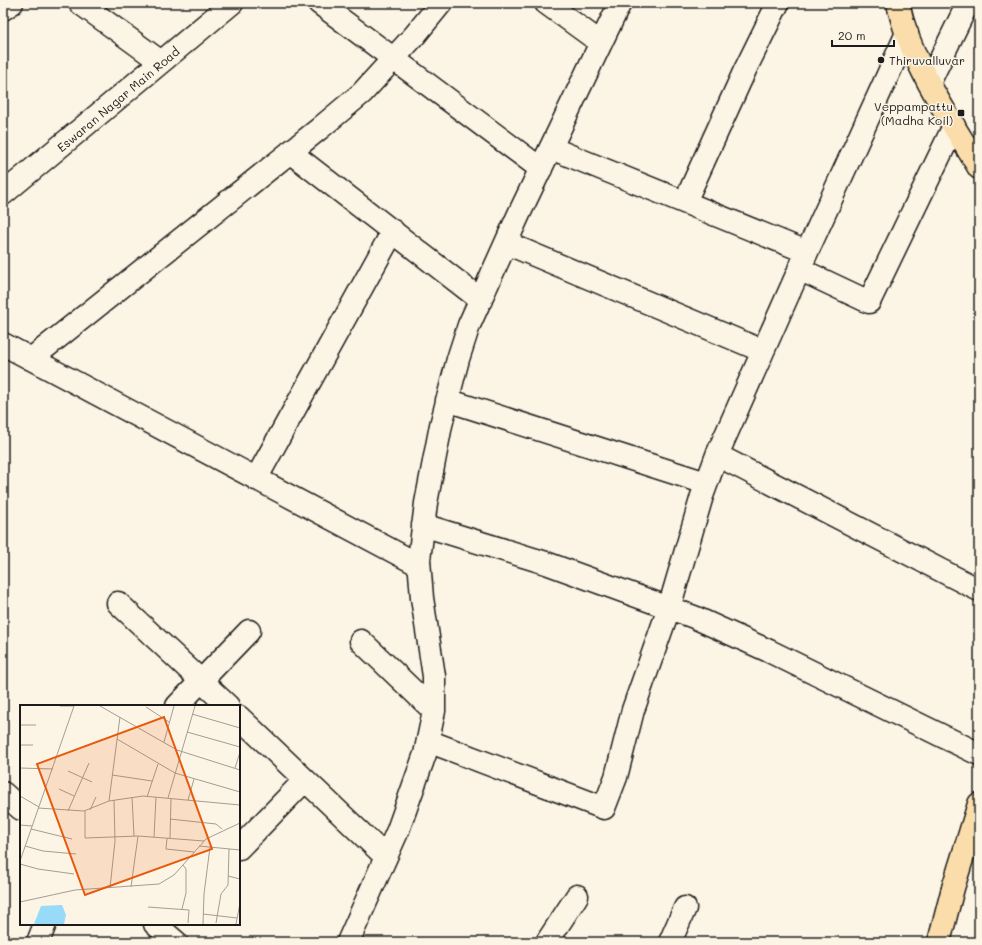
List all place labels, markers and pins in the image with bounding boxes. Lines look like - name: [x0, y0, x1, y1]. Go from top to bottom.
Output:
- place label: Thiruvalluvar: [889, 52, 965, 68]
- marker: Thiruvalluvar: [876, 55, 886, 65]
- place label: Veppampattu (Madha Koil): [874, 98, 953, 128]
- marker: Veppampattu (Madha Koil): [956, 108, 966, 118]

